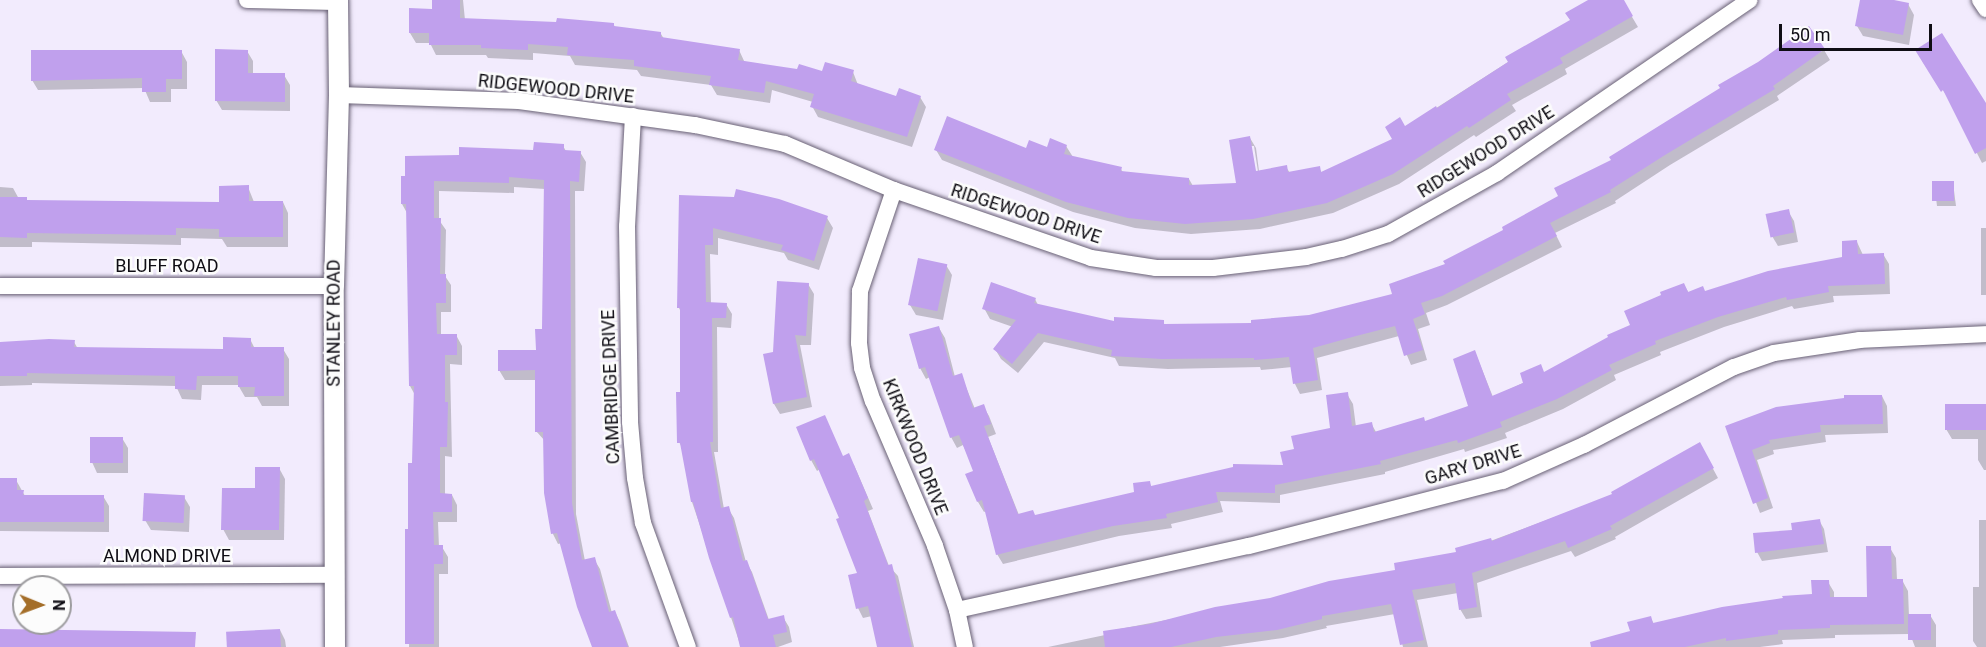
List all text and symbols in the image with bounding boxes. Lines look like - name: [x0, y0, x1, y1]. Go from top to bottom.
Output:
- scale bar: [1782, 12, 1935, 50]
- text: 50 m: [1790, 24, 1830, 45]
- street label: RIDGEWOOD DRIVE: [477, 70, 635, 108]
- street label: RIDGEWOOD DRIVE: [1414, 101, 1558, 203]
- street label: RIDGEWOOD DRIVE: [948, 180, 1104, 248]
- street label: BLUFF ROAD: [115, 255, 219, 277]
- street label: STANLEY ROAD: [323, 259, 345, 387]
- street label: CAMBRIDGE DRIVE: [598, 309, 624, 465]
- street label: KIRKWOOD DRIVE: [878, 376, 952, 518]
- street label: GARY DRIVE: [1422, 440, 1524, 490]
- street label: ALMOND DRIVE: [103, 545, 231, 567]
- north arrow: [12, 575, 72, 635]
- text: N: [49, 599, 68, 611]

